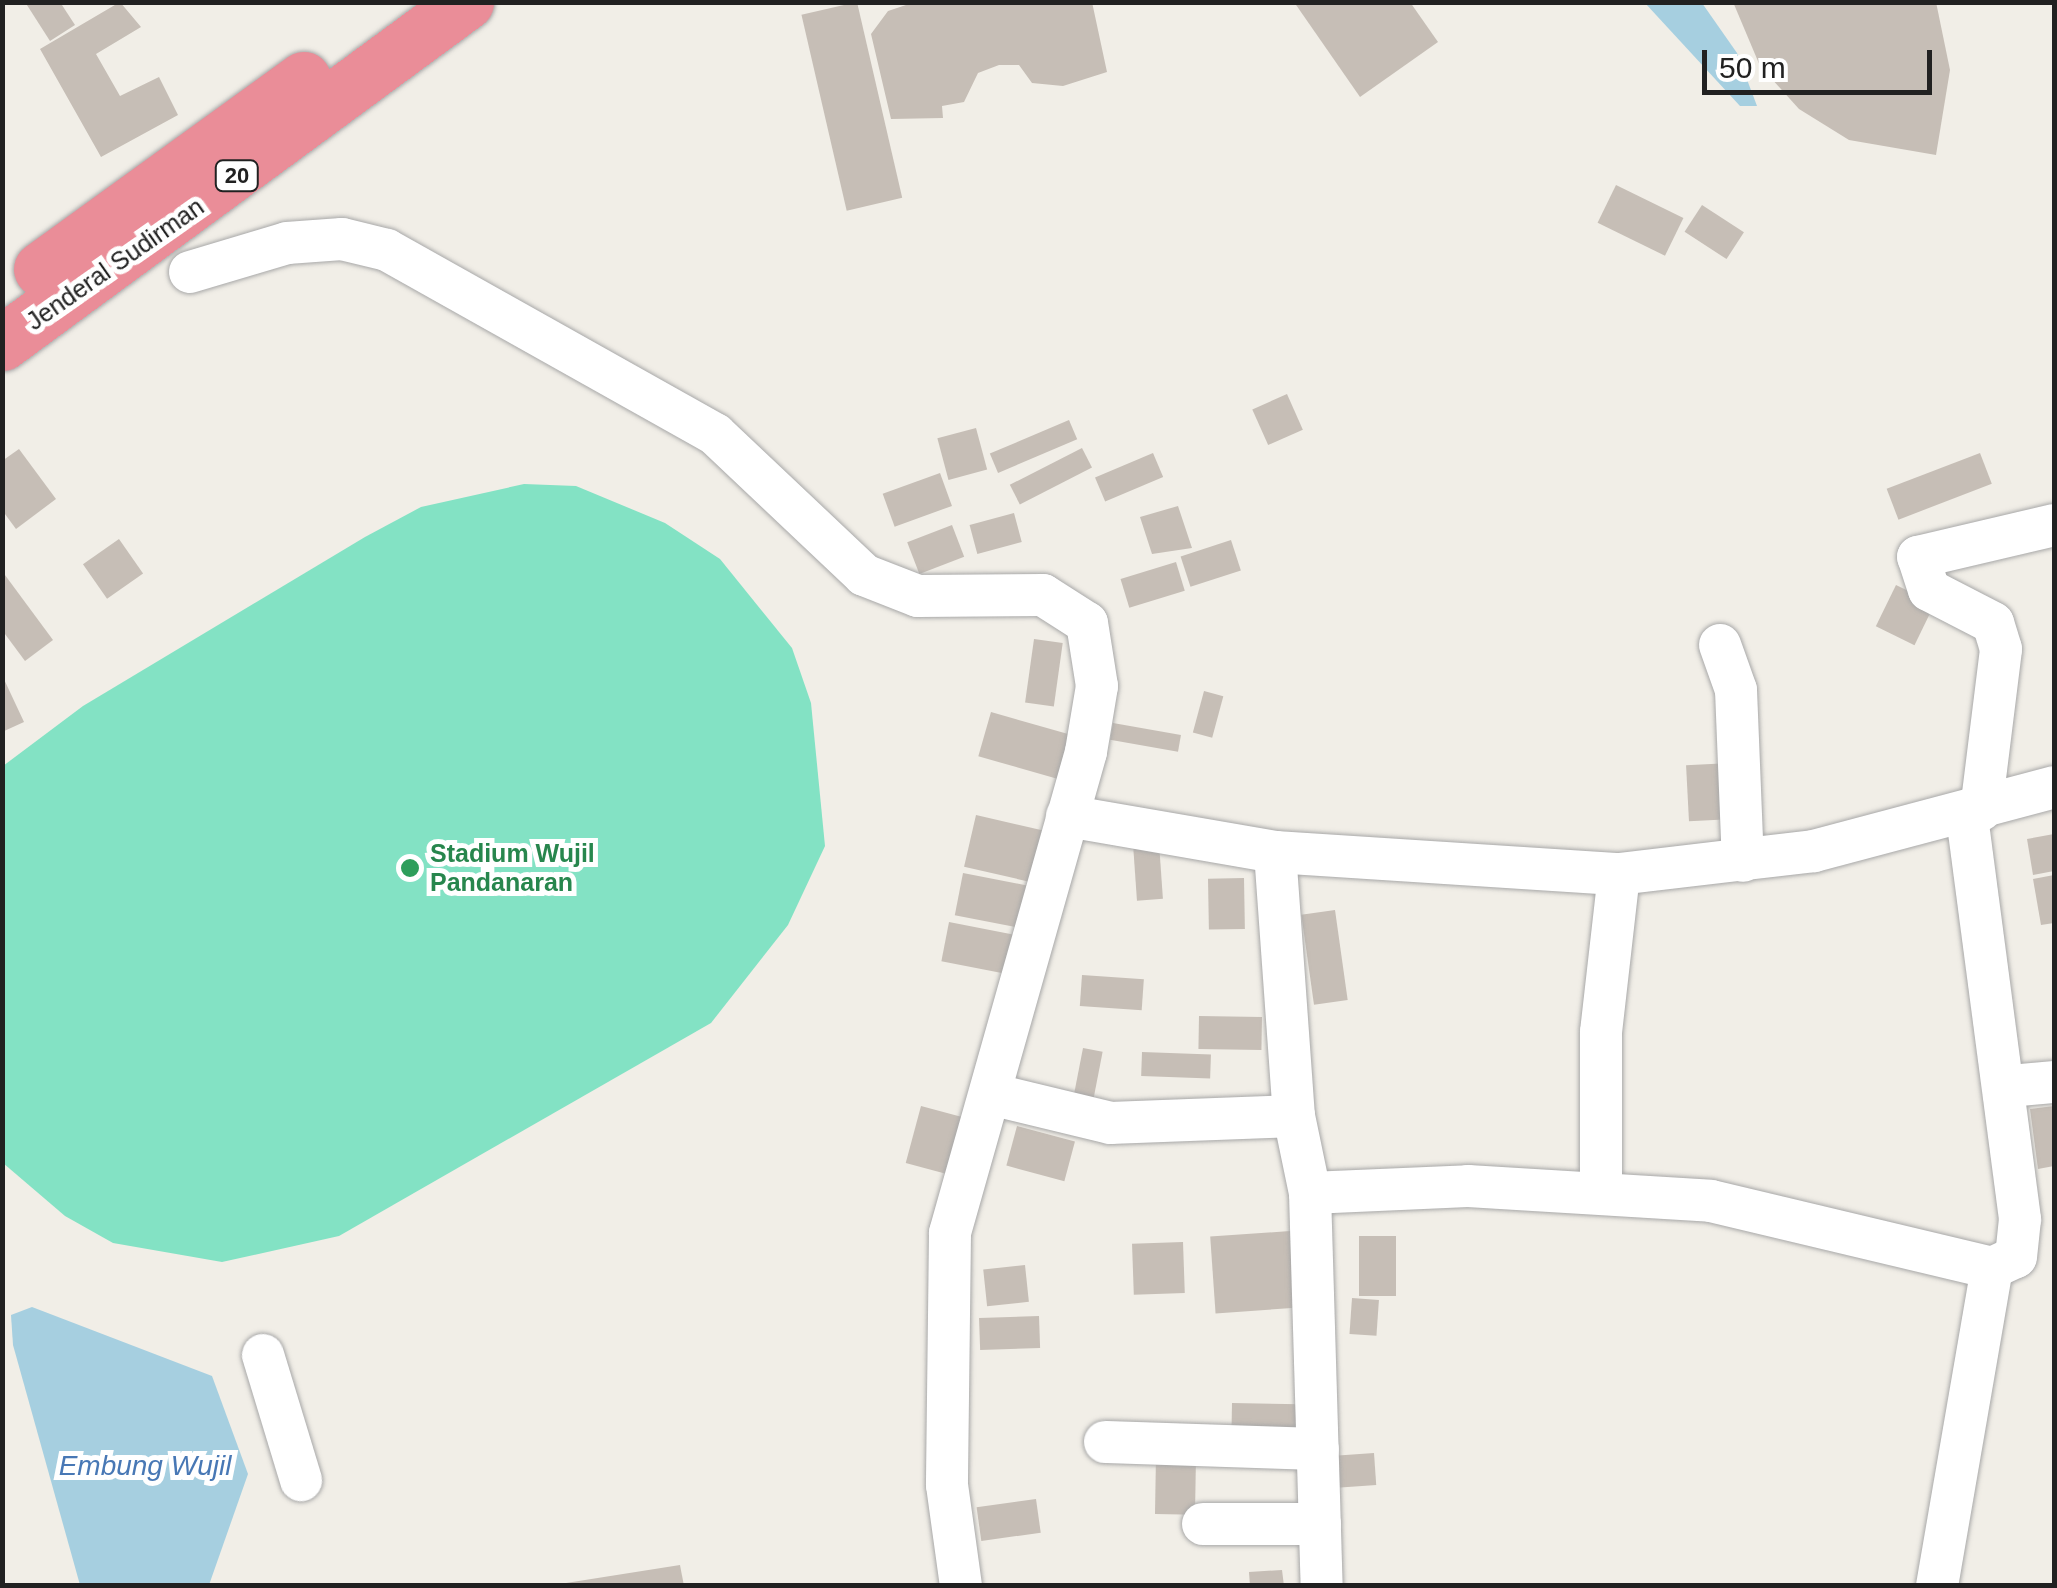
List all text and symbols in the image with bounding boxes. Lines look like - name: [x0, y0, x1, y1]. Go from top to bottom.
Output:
- scale bar: [1707, 30, 1937, 92]
- text: 50 m: [1719, 51, 1786, 84]
- road number: 20: [214, 159, 260, 193]
- street label: Jenderal Sudirman: [20, 192, 210, 336]
- place label: Stadium Wujil Pandanaran: [430, 839, 595, 898]
- marker: Stadium Wujil Pandanaran: [399, 857, 421, 879]
- water label: Embung Wujil: [59, 1449, 231, 1483]

